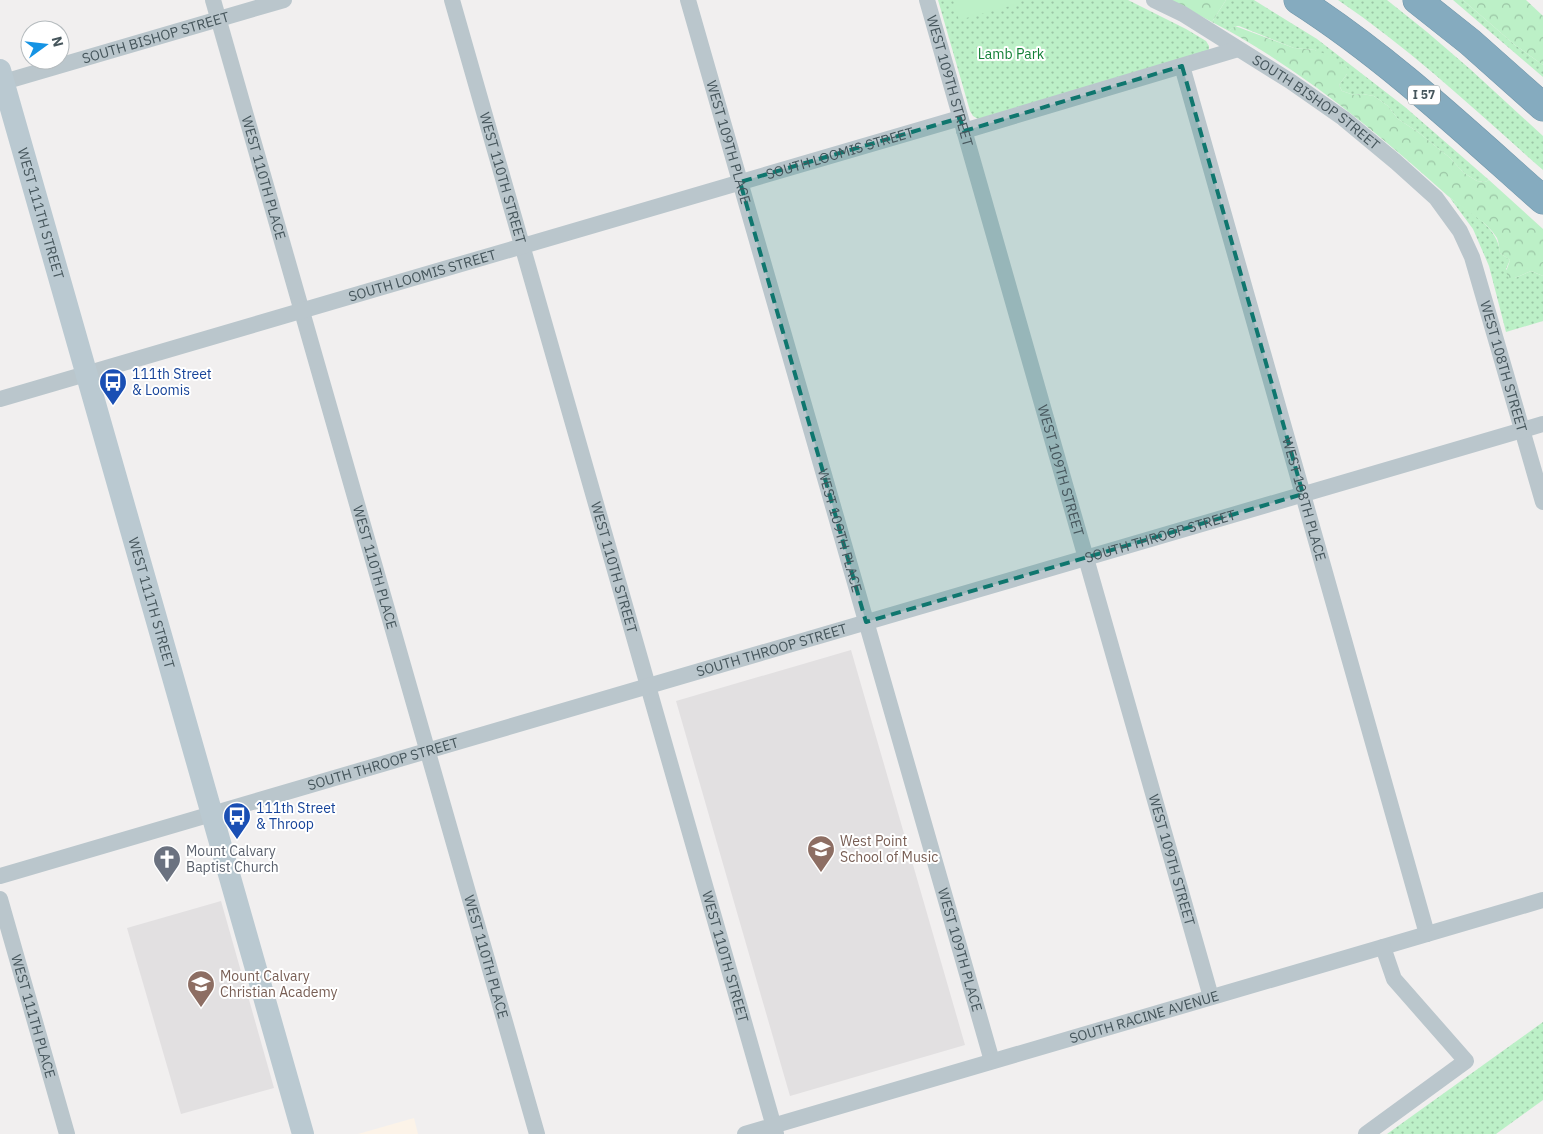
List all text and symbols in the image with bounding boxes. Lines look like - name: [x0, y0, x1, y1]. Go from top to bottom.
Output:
- street label: SOUTH BISHOP STREET: [80, 8, 231, 68]
- street label: WEST 109TH STREET: [923, 13, 977, 149]
- north arrow: [20, 20, 70, 70]
- text: N: [48, 34, 68, 49]
- park label: Lamb Park: [978, 45, 1045, 63]
- street label: SOUTH BISHOP STREET: [1249, 51, 1384, 154]
- street label: WEST 109TH PLACE: [703, 78, 755, 206]
- road number: I 57: [1408, 86, 1440, 104]
- street label: WEST 110TH STREET: [476, 110, 530, 246]
- street label: WEST 110TH PLACE: [238, 114, 290, 242]
- street label: SOUTH LOOMIS STREET: [764, 123, 916, 183]
- street label: WEST 111TH STREET: [14, 146, 68, 281]
- street label: SOUTH LOOMIS STREET: [346, 245, 498, 306]
- street label: WEST 108TH STREET: [1476, 299, 1531, 434]
- place label: 111th Street & Loomis: [132, 365, 212, 399]
- bus stop icon: 111th Street & Loomis: [98, 367, 128, 406]
- street label: WEST 109TH STREET: [1034, 403, 1088, 538]
- street label: WEST 108TH PLACE: [1278, 435, 1330, 563]
- street label: WEST 109TH PLACE: [814, 467, 866, 595]
- street label: WEST 110TH STREET: [587, 500, 641, 635]
- street label: WEST 110TH PLACE: [349, 503, 401, 631]
- street label: SOUTH THROOP STREET: [1083, 505, 1238, 567]
- street label: WEST 111TH STREET: [124, 535, 179, 671]
- street label: SOUTH THROOP STREET: [694, 619, 849, 681]
- street label: SOUTH THROOP STREET: [305, 733, 461, 794]
- street label: WEST 109TH STREET: [1145, 792, 1199, 928]
- place label: 111th Street & Throop: [256, 799, 336, 833]
- bus stop icon: 111th Street & Throop: [222, 801, 252, 840]
- place label: West Point School of Music: [840, 832, 938, 866]
- school or university icon: West Point School of Music: [806, 834, 836, 873]
- place label: Mount Calvary Baptist Church: [186, 842, 279, 876]
- church icon: Mount Calvary Baptist Church: [152, 844, 182, 883]
- street label: WEST 109TH PLACE: [934, 886, 986, 1014]
- street label: WEST 110TH STREET: [698, 889, 753, 1024]
- street label: WEST 110TH PLACE: [460, 893, 513, 1021]
- street label: WEST 111TH PLACE: [7, 952, 60, 1080]
- place label: Mount Calvary Christian Academy: [220, 967, 338, 1001]
- school or university icon: Mount Calvary Christian Academy: [186, 969, 216, 1008]
- street label: SOUTH RACINE AVENUE: [1067, 987, 1221, 1047]

